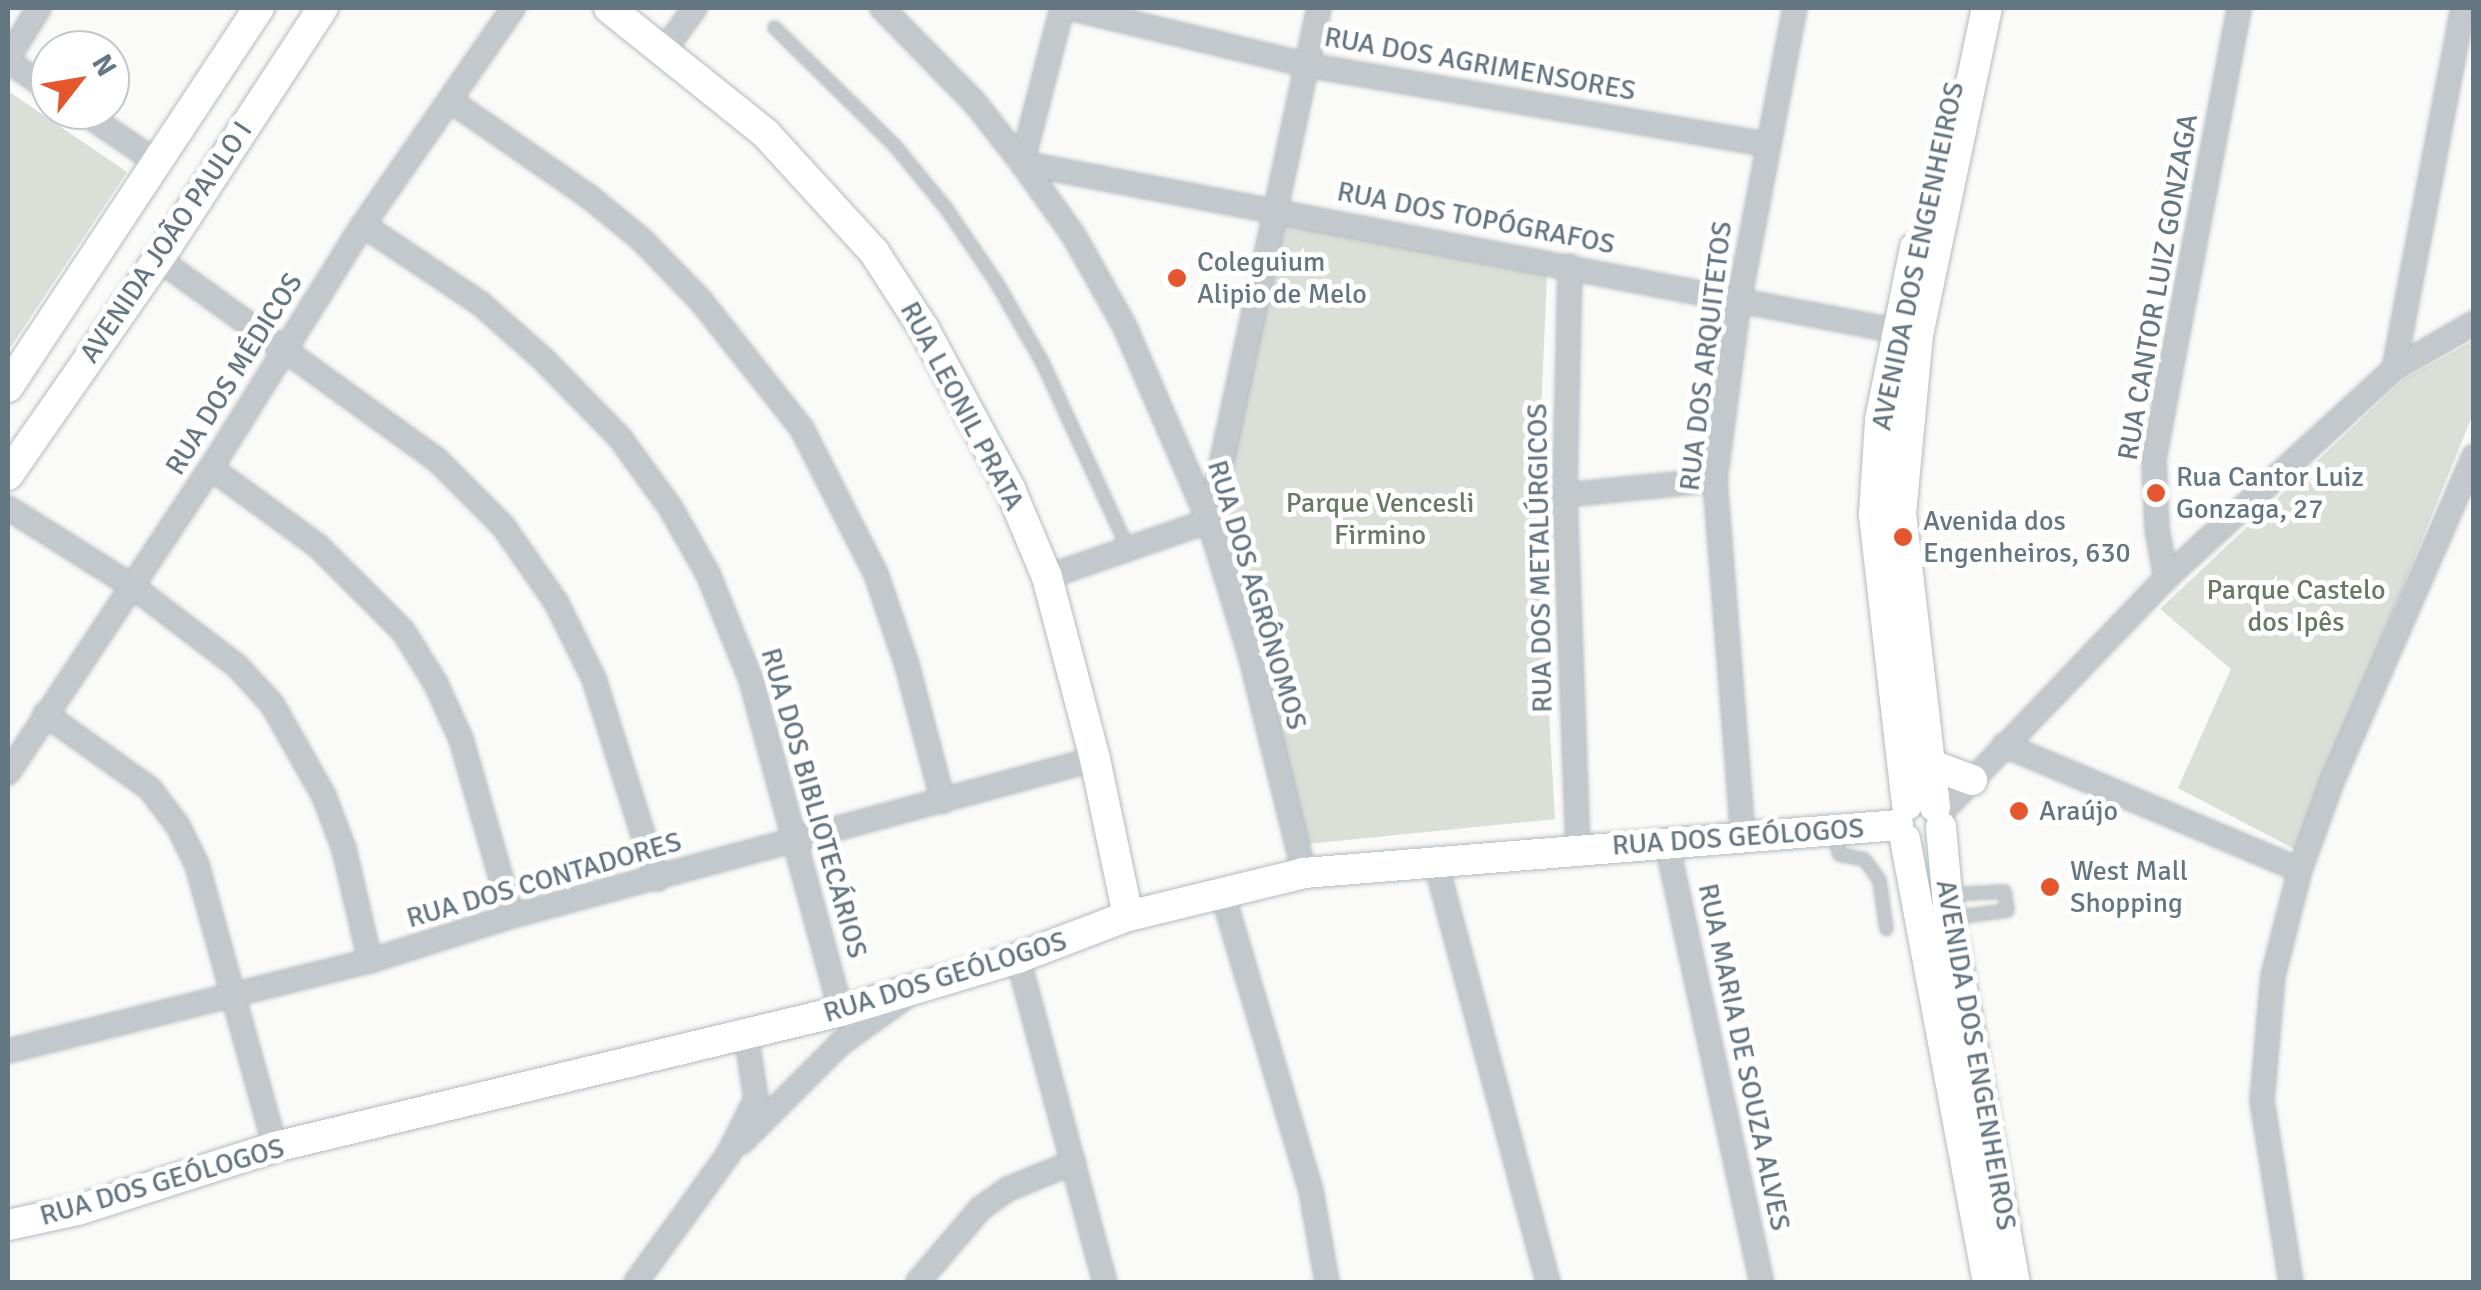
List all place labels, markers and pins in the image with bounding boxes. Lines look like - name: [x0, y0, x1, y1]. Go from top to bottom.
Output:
- place label: Coleguium Alipio de Melo: [1197, 245, 1367, 311]
- marker: Coleguium Alipio de Melo: [1166, 267, 1188, 289]
- place label: Rua Cantor Luiz Gonzaga, 27: [2176, 460, 2364, 526]
- marker: Rua Cantor Luiz Gonzaga, 27: [2145, 482, 2167, 504]
- place label: Avenida dos Engenheiros, 630: [1923, 504, 2131, 570]
- marker: Avenida dos Engenheiros, 630: [1892, 526, 1914, 548]
- place label: Araújo: [2039, 794, 2118, 828]
- marker: Araújo: [2008, 800, 2030, 822]
- place label: West Mall Shopping: [2070, 854, 2188, 920]
- marker: West Mall Shopping: [2039, 876, 2061, 898]

